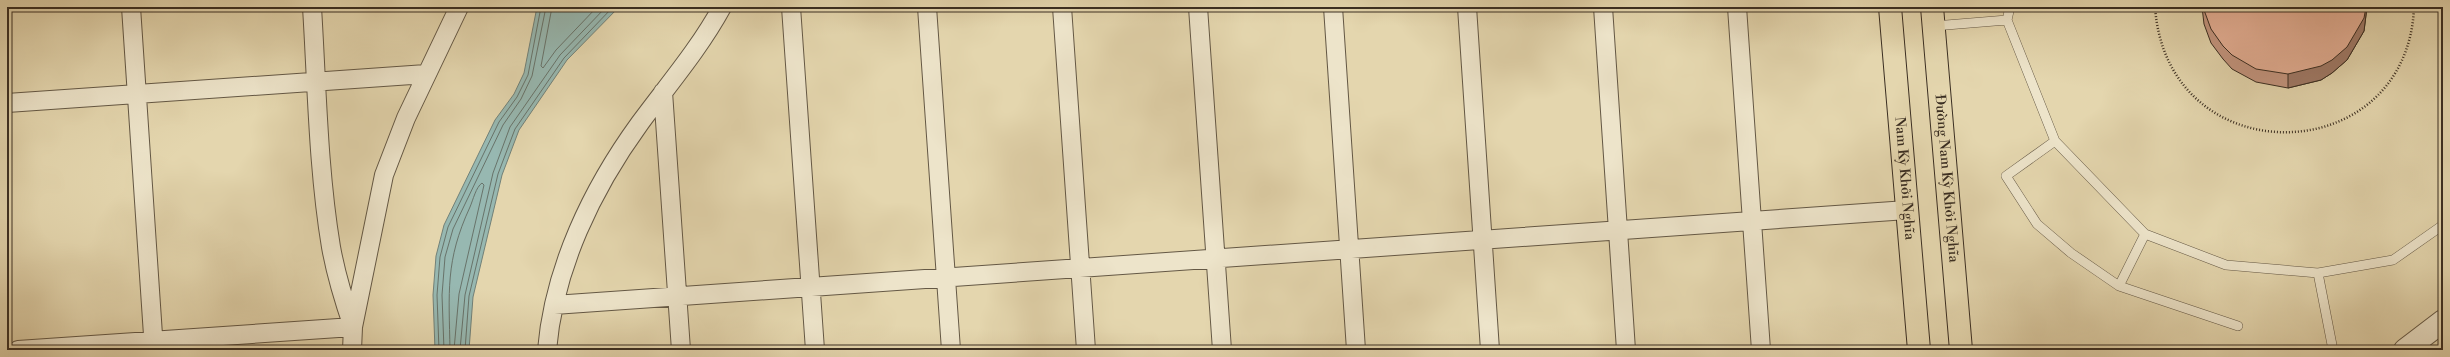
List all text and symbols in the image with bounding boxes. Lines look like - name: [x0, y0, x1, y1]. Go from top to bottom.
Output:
- street label: Đường Nam Kỳ Khởi Nghĩa: [1930, 94, 1963, 264]
- street label: Nam Kỳ Khởi Nghĩa: [1890, 116, 1919, 242]

